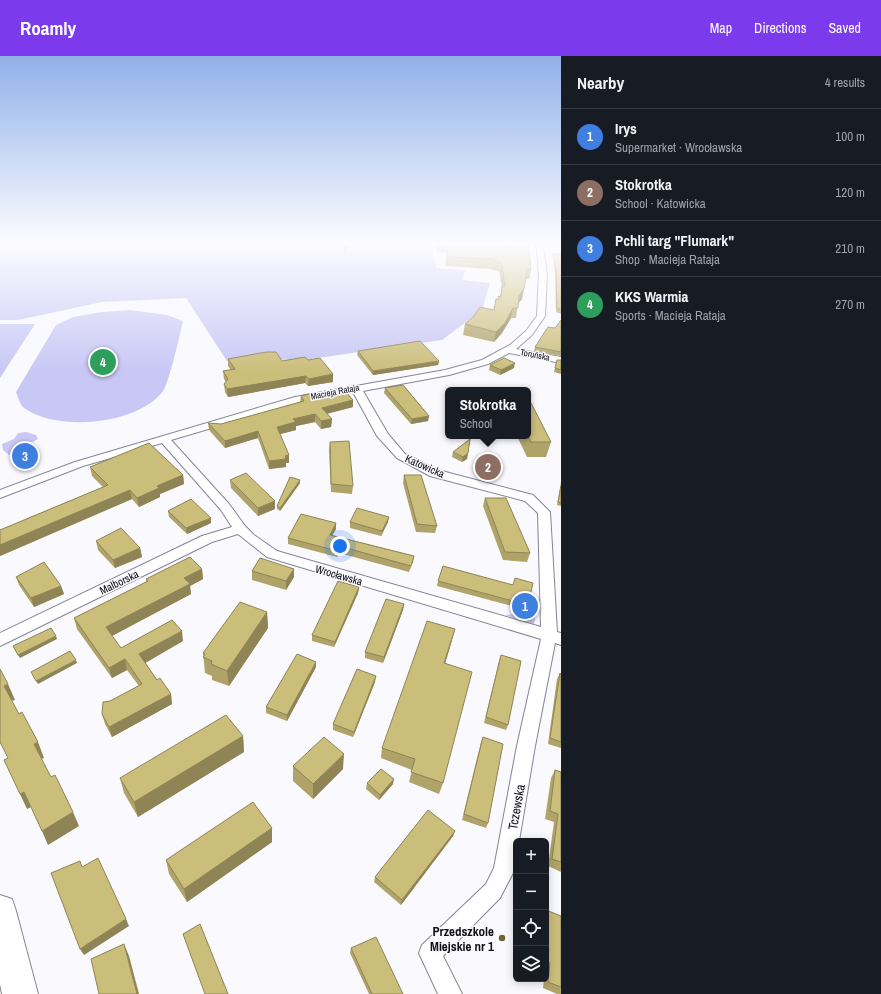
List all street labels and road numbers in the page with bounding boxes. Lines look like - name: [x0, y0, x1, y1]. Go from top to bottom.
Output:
- street label: Toruńska: [519, 346, 551, 364]
- street label: Macieja Rataja: [310, 381, 360, 403]
- street label: Katowicka: [403, 451, 447, 481]
- street label: Wrocławska: [314, 562, 364, 588]
- street label: Malborska: [97, 567, 141, 597]
- street label: Tczewska: [504, 783, 529, 831]

